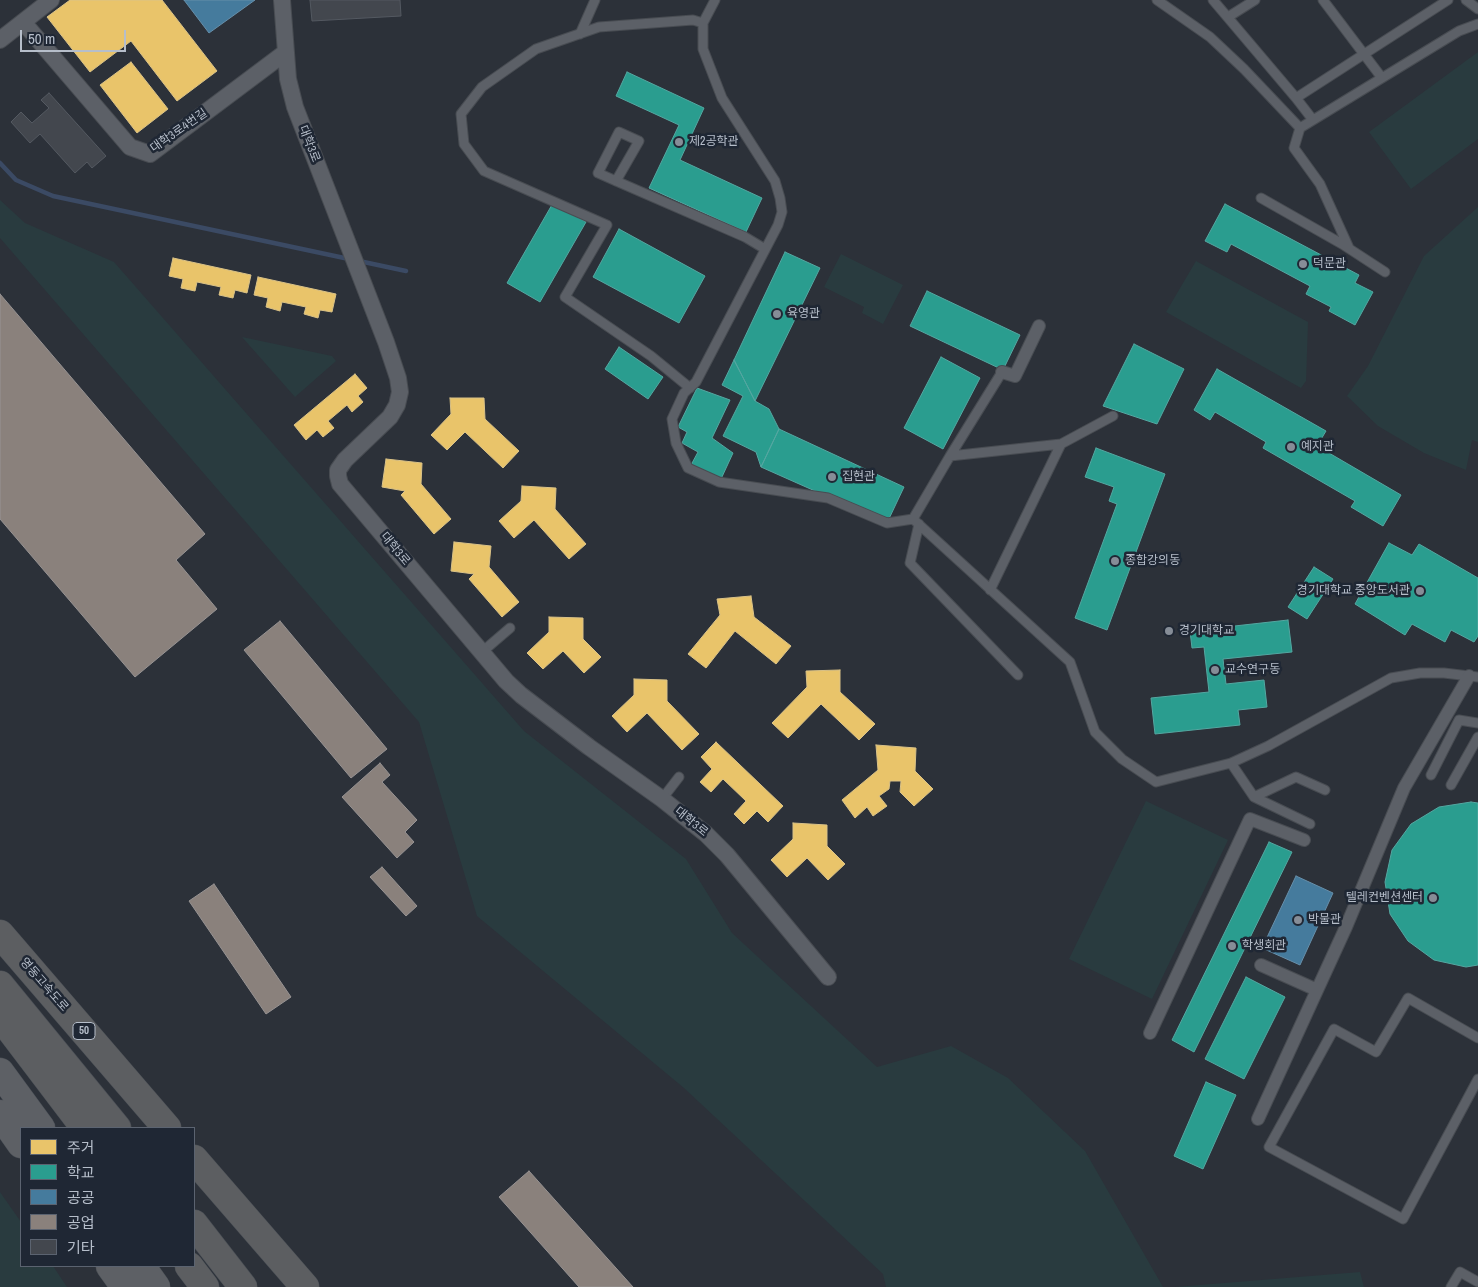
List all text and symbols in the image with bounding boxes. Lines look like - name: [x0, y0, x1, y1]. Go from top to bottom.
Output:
- scale bar: [22, 20, 129, 52]
- text: 50 m: [28, 28, 55, 49]
- street label: 대학3로4번길: [148, 106, 210, 156]
- street label: 대학3로: [295, 123, 323, 165]
- place label: 제2공학관: [689, 135, 739, 149]
- marker: 제2공학관: [673, 136, 685, 148]
- place label: 덕문관: [1313, 257, 1346, 271]
- marker: 덕문관: [1297, 258, 1309, 270]
- place label: 육영관: [787, 307, 820, 321]
- marker: 육영관: [771, 308, 783, 320]
- place label: 예지관: [1301, 440, 1334, 454]
- marker: 예지관: [1285, 441, 1297, 453]
- place label: 집현관: [842, 470, 875, 484]
- marker: 집현관: [826, 471, 838, 483]
- street label: 대학3로: [377, 530, 413, 568]
- place label: 종합강의동: [1125, 554, 1180, 568]
- marker: 종합강의동: [1109, 555, 1121, 567]
- place label: 경기대학교 중앙도서관: [1297, 584, 1410, 598]
- marker: 경기대학교 중앙도서관: [1414, 585, 1426, 597]
- place label: 경기대학교: [1179, 624, 1234, 638]
- marker: 경기대학교: [1163, 625, 1175, 637]
- place label: 교수연구동: [1225, 663, 1280, 677]
- marker: 교수연구동: [1209, 664, 1221, 676]
- street label: 대학3로: [671, 804, 711, 840]
- place label: 텔레컨벤션센터: [1346, 891, 1423, 905]
- marker: 텔레컨벤션센터: [1427, 892, 1439, 904]
- place label: 박물관: [1308, 913, 1341, 927]
- marker: 박물관: [1292, 914, 1304, 926]
- place label: 학생회관: [1242, 939, 1286, 953]
- marker: 학생회관: [1226, 940, 1238, 952]
- street label: 영동고속도로: [17, 955, 71, 1015]
- road number: 50: [73, 1022, 95, 1040]
- legend: [20, 1127, 195, 1267]
- text: 주거: [67, 1137, 95, 1158]
- text: 학교: [67, 1162, 95, 1183]
- text: 공공: [67, 1187, 95, 1208]
- text: 공업: [67, 1212, 95, 1233]
- text: 기타: [67, 1237, 95, 1258]

